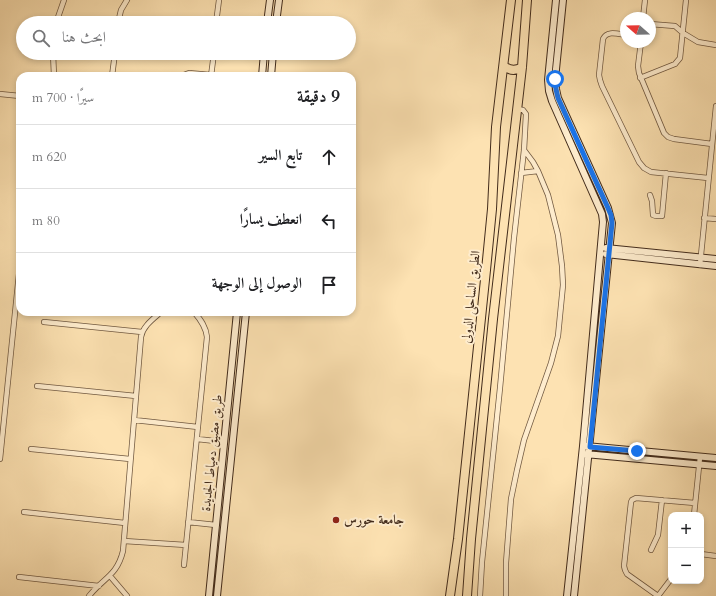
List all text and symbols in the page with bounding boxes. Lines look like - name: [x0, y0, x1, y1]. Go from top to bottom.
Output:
- north arrow: [620, 12, 656, 48]
- search box: [16, 16, 356, 60]
- icon: search: [30, 27, 52, 49]
- text: ابحث هنا: [62, 27, 106, 47]
- route start: [546, 70, 564, 88]
- text: 9 دقيقة: [297, 85, 340, 108]
- text: سيرًا · 700 m: [32, 89, 94, 107]
- text: تابع السير: [259, 145, 302, 165]
- icon: ahead: [318, 146, 340, 168]
- text: 620 m: [32, 148, 66, 166]
- text: انعطف يسارًا: [240, 209, 302, 229]
- icon: left: [318, 210, 340, 232]
- text: 80 m: [32, 212, 60, 230]
- street label: الطريق الساحلى الدولى: [457, 250, 486, 344]
- text: الوصول إلى الوجهة: [212, 273, 302, 293]
- icon: arrive: [318, 274, 340, 296]
- street label: طريق مضيق دمياط الجديدة: [197, 394, 227, 512]
- route end: [628, 442, 646, 460]
- place label: جامعة حورس: [344, 511, 404, 529]
- map controls: [668, 512, 704, 584]
- button: +: [668, 512, 704, 548]
- marker: جامعة حورس: [331, 515, 341, 525]
- button: −: [668, 548, 704, 584]

